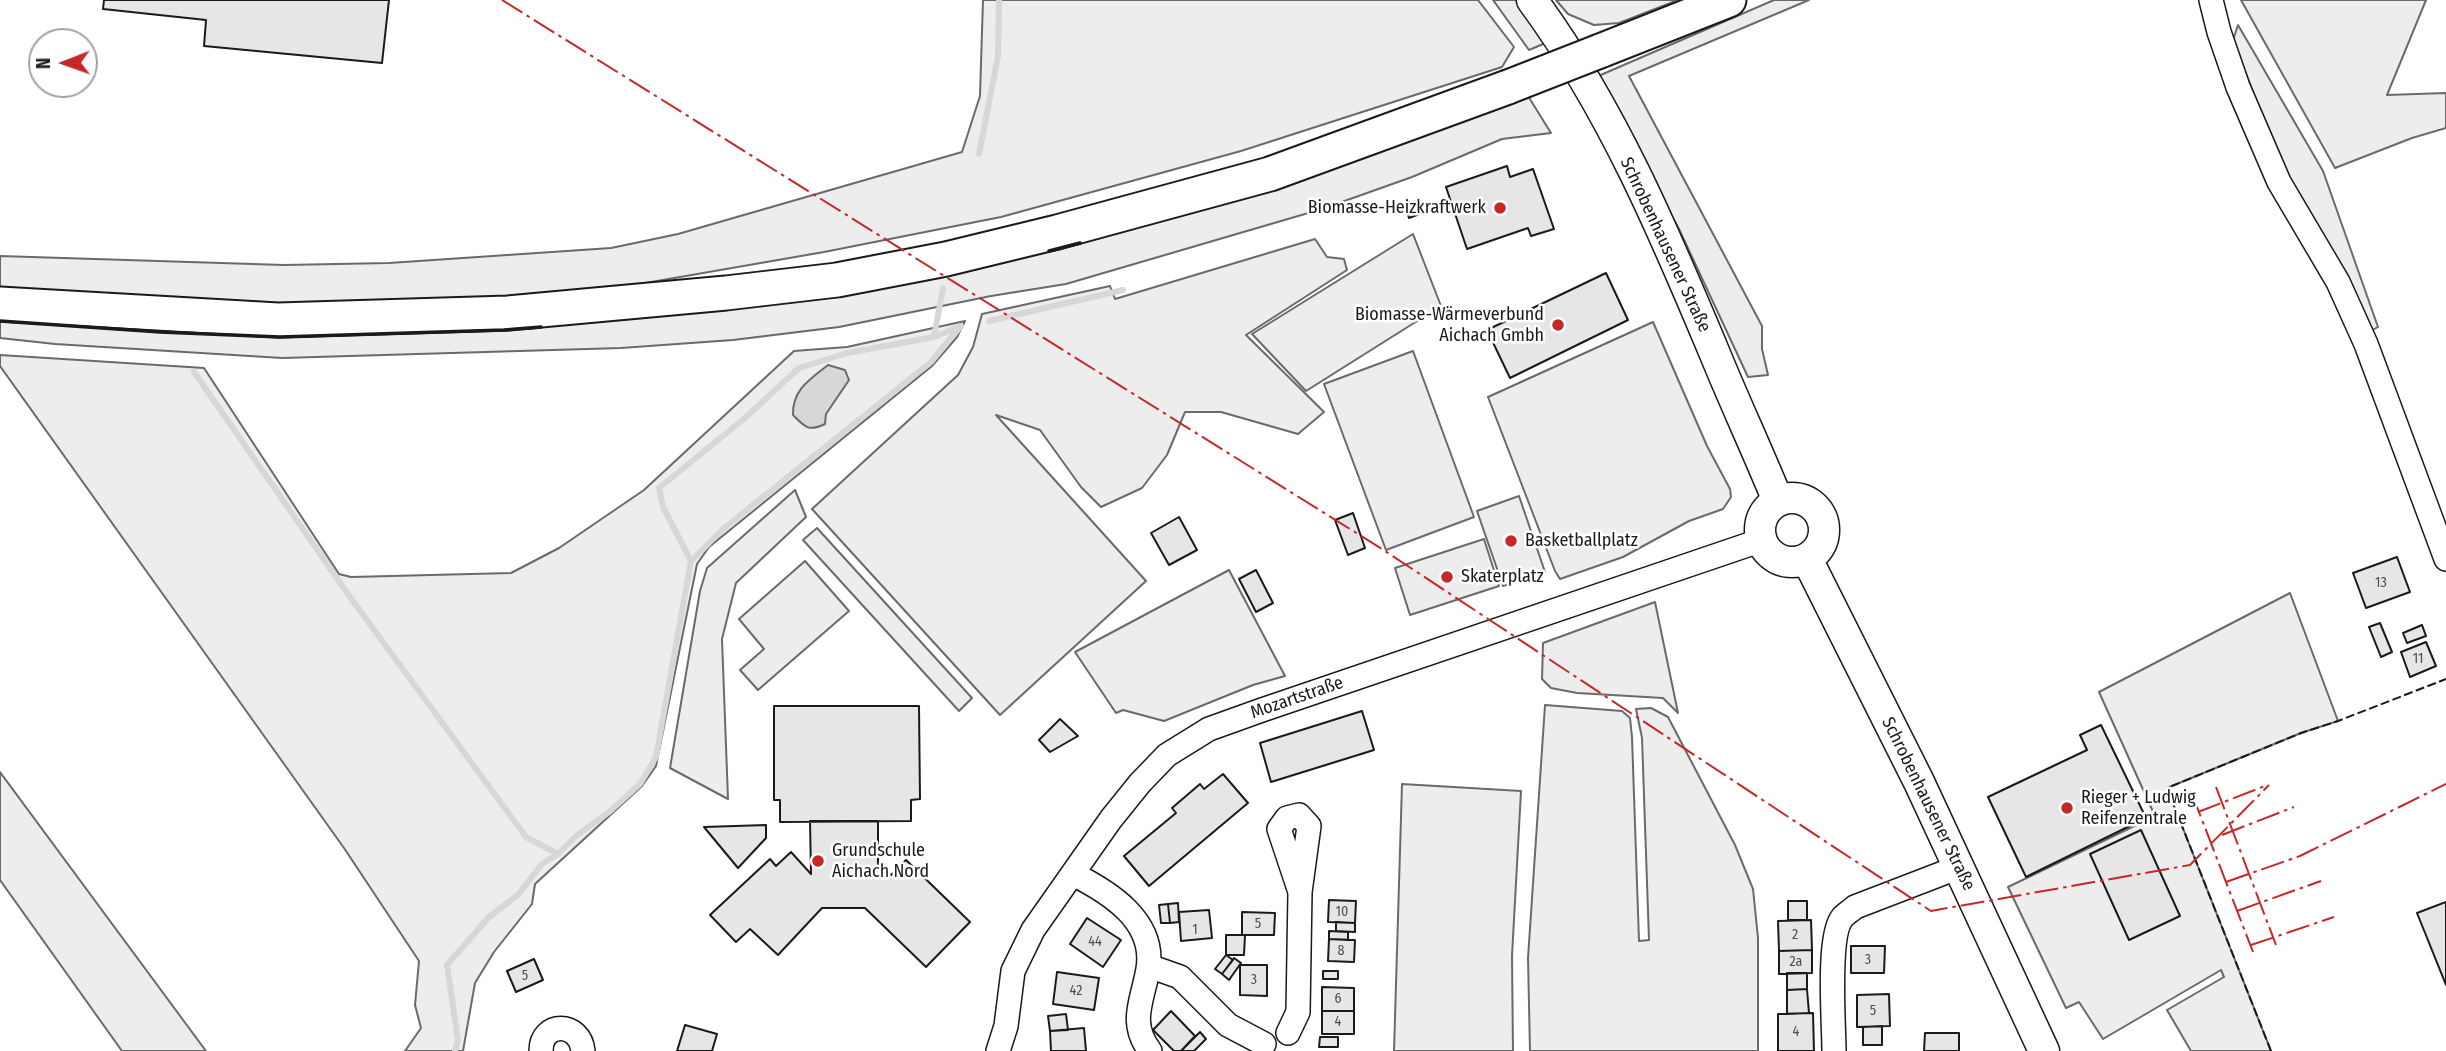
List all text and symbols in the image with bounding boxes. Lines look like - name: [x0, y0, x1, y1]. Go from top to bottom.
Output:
- north arrow: [28, 28, 98, 98]
- text: N: [32, 57, 55, 69]
- street label: Schrobenhausener Straße: [1615, 154, 1715, 336]
- place label: Biomasse-Heizkraftwerk: [1308, 197, 1486, 219]
- marker: Biomasse-Heizkraftwerk: [1492, 200, 1508, 216]
- place label: Biomasse-Wärmeverbund Aichach Gmbh: [1355, 304, 1544, 346]
- marker: Biomasse-Wärmeverbund Aichach Gmbh: [1550, 317, 1566, 333]
- place label: Basketballplatz: [1525, 530, 1638, 552]
- marker: Basketballplatz: [1503, 533, 1519, 549]
- place label: Skaterplatz: [1461, 566, 1544, 588]
- marker: Skaterplatz: [1439, 569, 1455, 585]
- house number: 13: [2375, 575, 2387, 591]
- house number: 11: [2413, 651, 2423, 667]
- street label: Mozartstraße: [1248, 672, 1346, 724]
- street label: Schrobenhausener Straße: [1877, 714, 1979, 894]
- place label: Rieger + Ludwig Reifenzentrale: [2081, 787, 2196, 830]
- marker: Rieger + Ludwig Reifenzentrale: [2059, 800, 2075, 816]
- place label: Grundschule Aichach Nord: [832, 840, 929, 882]
- marker: Grundschule Aichach Nord: [810, 853, 826, 869]
- house number: 10: [1336, 904, 1348, 920]
- house number: 5: [1255, 916, 1261, 932]
- house number: 1: [1192, 922, 1198, 938]
- house number: 2: [1792, 927, 1798, 943]
- house number: 44: [1088, 934, 1102, 950]
- house number: 8: [1338, 943, 1344, 959]
- house number: 3: [1865, 952, 1871, 968]
- house number: 2a: [1790, 954, 1802, 970]
- house number: 5: [522, 968, 528, 984]
- house number: 3: [1251, 972, 1257, 988]
- house number: 42: [1070, 983, 1082, 999]
- house number: 6: [1335, 991, 1341, 1007]
- house number: 5: [1870, 1003, 1876, 1019]
- house number: 4: [1335, 1014, 1341, 1030]
- house number: 4: [1793, 1024, 1799, 1040]

